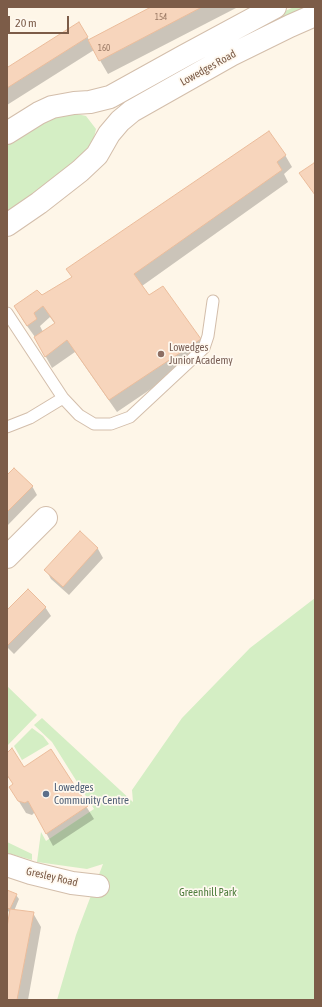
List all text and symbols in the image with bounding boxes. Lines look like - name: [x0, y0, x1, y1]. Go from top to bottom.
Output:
- scale bar: [10, 8, 71, 34]
- house number: 154: [155, 12, 167, 22]
- text: 20 m: [15, 16, 37, 30]
- house number: 160: [98, 43, 110, 53]
- street label: Lowedges Road: [178, 47, 238, 89]
- place label: Lowedges Junior Academy: [169, 341, 233, 367]
- marker: Lowedges Junior Academy: [156, 349, 166, 359]
- place label: Lowedges Community Centre: [54, 781, 129, 807]
- marker: Lowedges Community Centre: [41, 789, 51, 799]
- street label: Gresley Road: [25, 865, 79, 889]
- park label: Greenhill Park: [179, 886, 237, 900]

